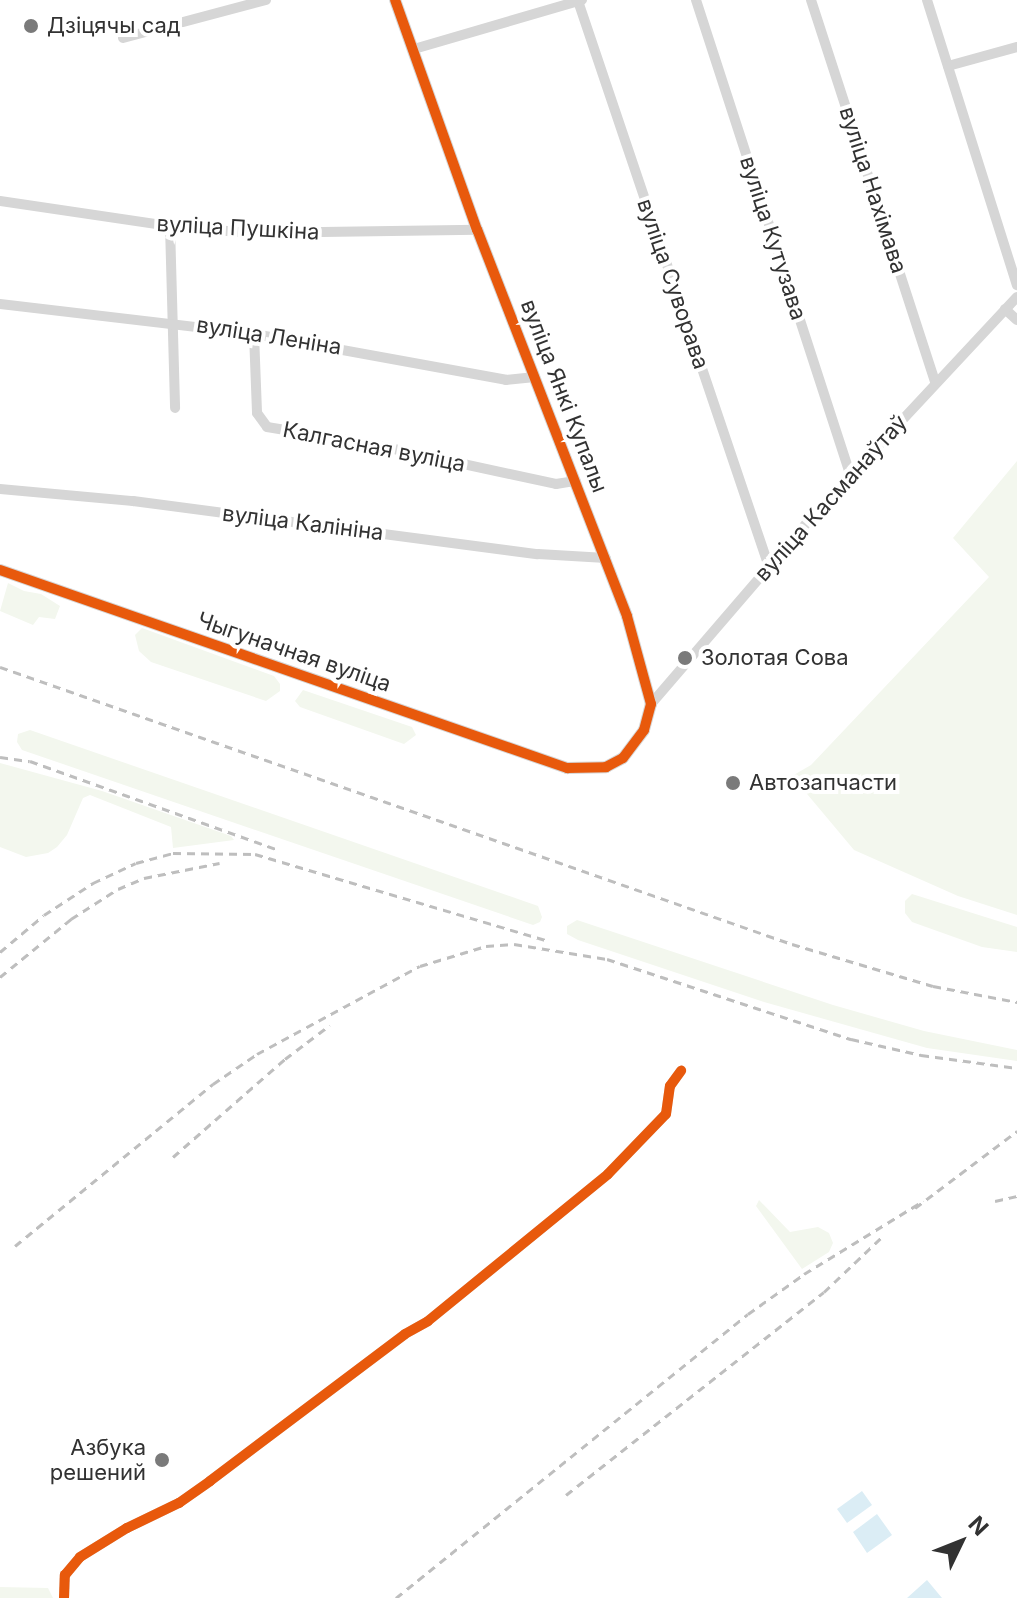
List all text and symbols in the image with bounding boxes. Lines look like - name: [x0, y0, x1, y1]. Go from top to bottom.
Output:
- place label: Дзіцячы сад: [47, 13, 181, 39]
- marker: Дзіцячы сад: [22, 17, 40, 35]
- street label: вуліца Нахімава: [834, 103, 912, 277]
- street label: вуліца Кутузава: [734, 153, 812, 323]
- street label: вуліца Суворава: [631, 195, 715, 373]
- street label: вуліца Пушкіна: [156, 211, 320, 245]
- street label: вуліца Янкі Купалы: [515, 296, 613, 496]
- street label: вуліца Леніна: [195, 312, 343, 360]
- street label: вуліца Касманаўтаў: [749, 409, 913, 587]
- street label: Калгасная вуліца: [281, 416, 467, 478]
- street label: вуліца Калініна: [221, 500, 385, 546]
- street label: Чыгуначная вуліца: [194, 606, 394, 698]
- place label: Золотая Сова: [701, 645, 849, 671]
- marker: Золотая Сова: [676, 649, 694, 667]
- place label: Автозапчасти: [749, 770, 897, 796]
- marker: Автозапчасти: [724, 774, 742, 792]
- place label: Азбука решений: [50, 1434, 146, 1486]
- marker: Азбука решений: [153, 1451, 171, 1469]
- north arrow: [921, 1502, 1001, 1582]
- text: N: [963, 1511, 994, 1541]

